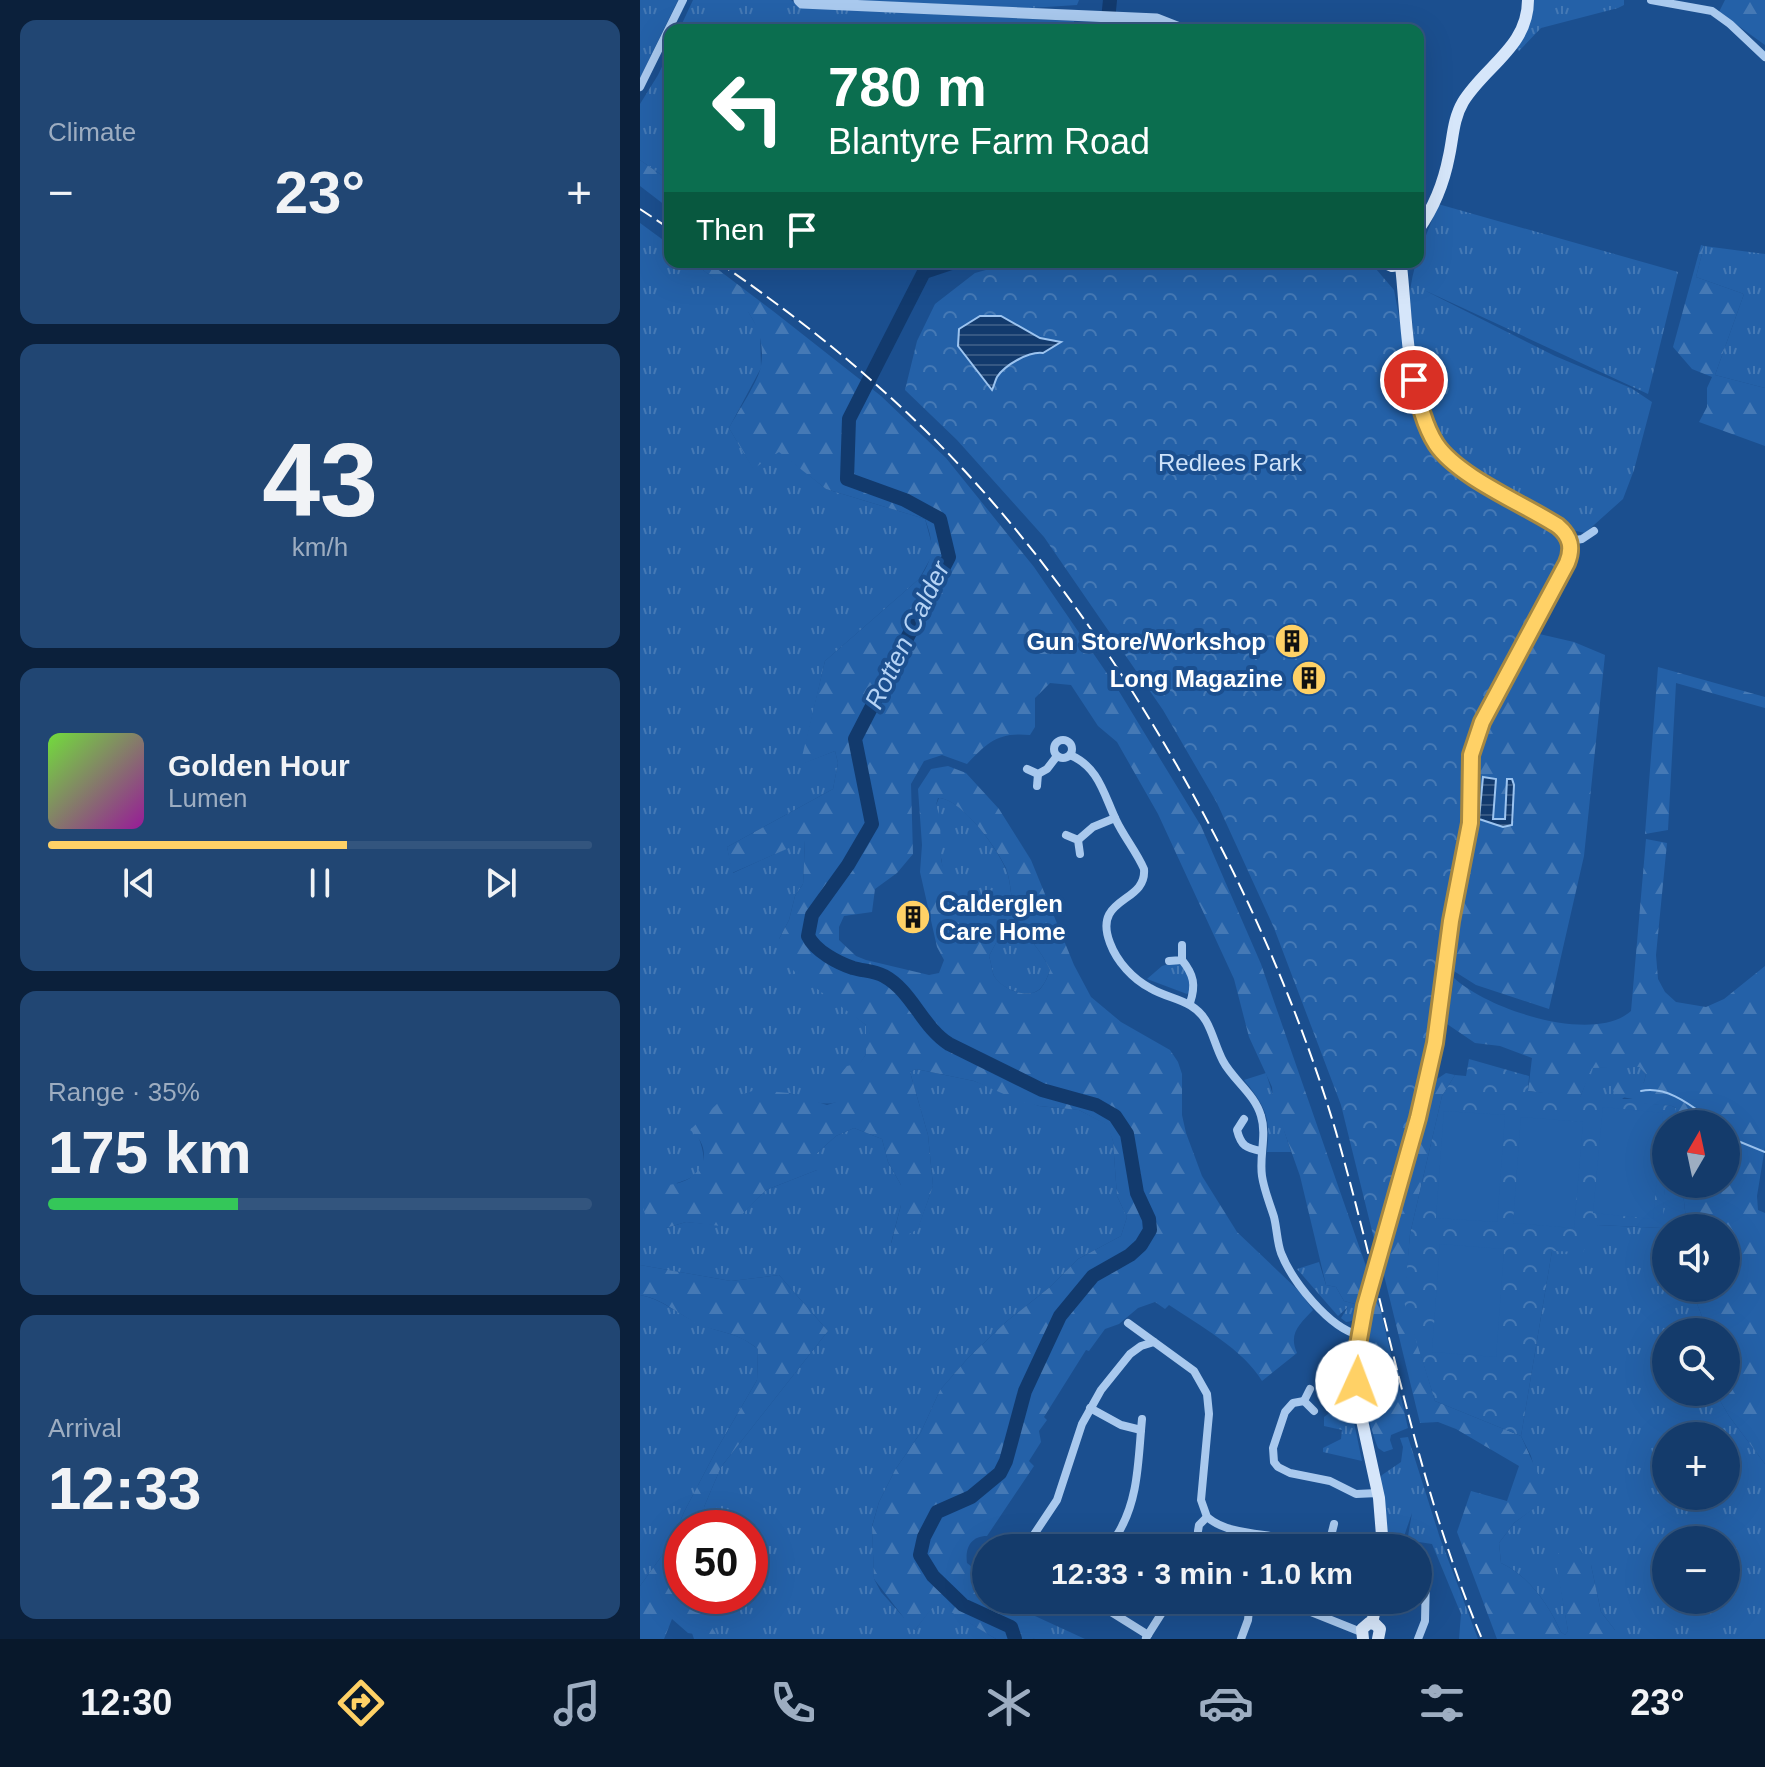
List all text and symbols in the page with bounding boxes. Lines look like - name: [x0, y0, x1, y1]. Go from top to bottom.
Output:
- text: 780 m: [828, 55, 987, 118]
- icon: left: [696, 56, 800, 160]
- text: Climate: [48, 117, 136, 147]
- text: Blantyre Farm Road: [828, 121, 1150, 162]
- text: 23°: [275, 159, 365, 226]
- text: −: [48, 168, 74, 217]
- text: +: [566, 168, 592, 217]
- icon: arrive: [780, 208, 824, 252]
- text: Then: [696, 213, 764, 246]
- pin: [1380, 346, 1448, 414]
- icon: arrive: [1392, 358, 1436, 402]
- text: 43: [262, 422, 378, 538]
- park label: Redlees Park: [1158, 449, 1303, 476]
- text: km/h: [292, 532, 348, 562]
- water label: Rotten Calder: [858, 555, 956, 714]
- building icon: Gun Store/Workshop: [1273, 622, 1311, 660]
- place label: Gun Store/Workshop: [1026, 628, 1266, 655]
- building icon: Long Magazine: [1290, 659, 1328, 697]
- place label: Long Magazine: [1110, 665, 1283, 692]
- text: Golden Hour: [168, 749, 350, 782]
- text: Lumen: [168, 783, 248, 813]
- icon: previous: [117, 861, 161, 905]
- icon: pause: [298, 861, 342, 905]
- icon: next: [479, 861, 523, 905]
- place label: Calderglen Care Home: [939, 890, 1066, 945]
- building icon: Calderglen Care Home: [894, 898, 932, 936]
- text: Range · 35%: [48, 1077, 200, 1107]
- north arrow: [1652, 1110, 1740, 1198]
- map controls: [1652, 1110, 1740, 1614]
- text: 175 km: [48, 1119, 252, 1186]
- button: sound: [1652, 1214, 1740, 1302]
- button: search: [1652, 1318, 1740, 1406]
- position arrow: [1315, 1340, 1399, 1424]
- text: Arrival: [48, 1413, 122, 1443]
- button: +: [1652, 1422, 1740, 1510]
- text: 12:33: [48, 1455, 201, 1522]
- speed limit sign: 50: [664, 1510, 768, 1614]
- button: −: [1652, 1526, 1740, 1614]
- text: 12:33 · 3 min · 1.0 km: [1051, 1557, 1353, 1590]
- icon: directions: [333, 1675, 389, 1731]
- icon: music: [549, 1675, 605, 1731]
- icon: phone: [765, 1675, 821, 1731]
- icon: climate: [981, 1675, 1037, 1731]
- icon: car: [1198, 1675, 1254, 1731]
- icon: filters: [1414, 1675, 1470, 1731]
- text: 12:30: [80, 1682, 172, 1723]
- text: 23°: [1630, 1682, 1685, 1723]

